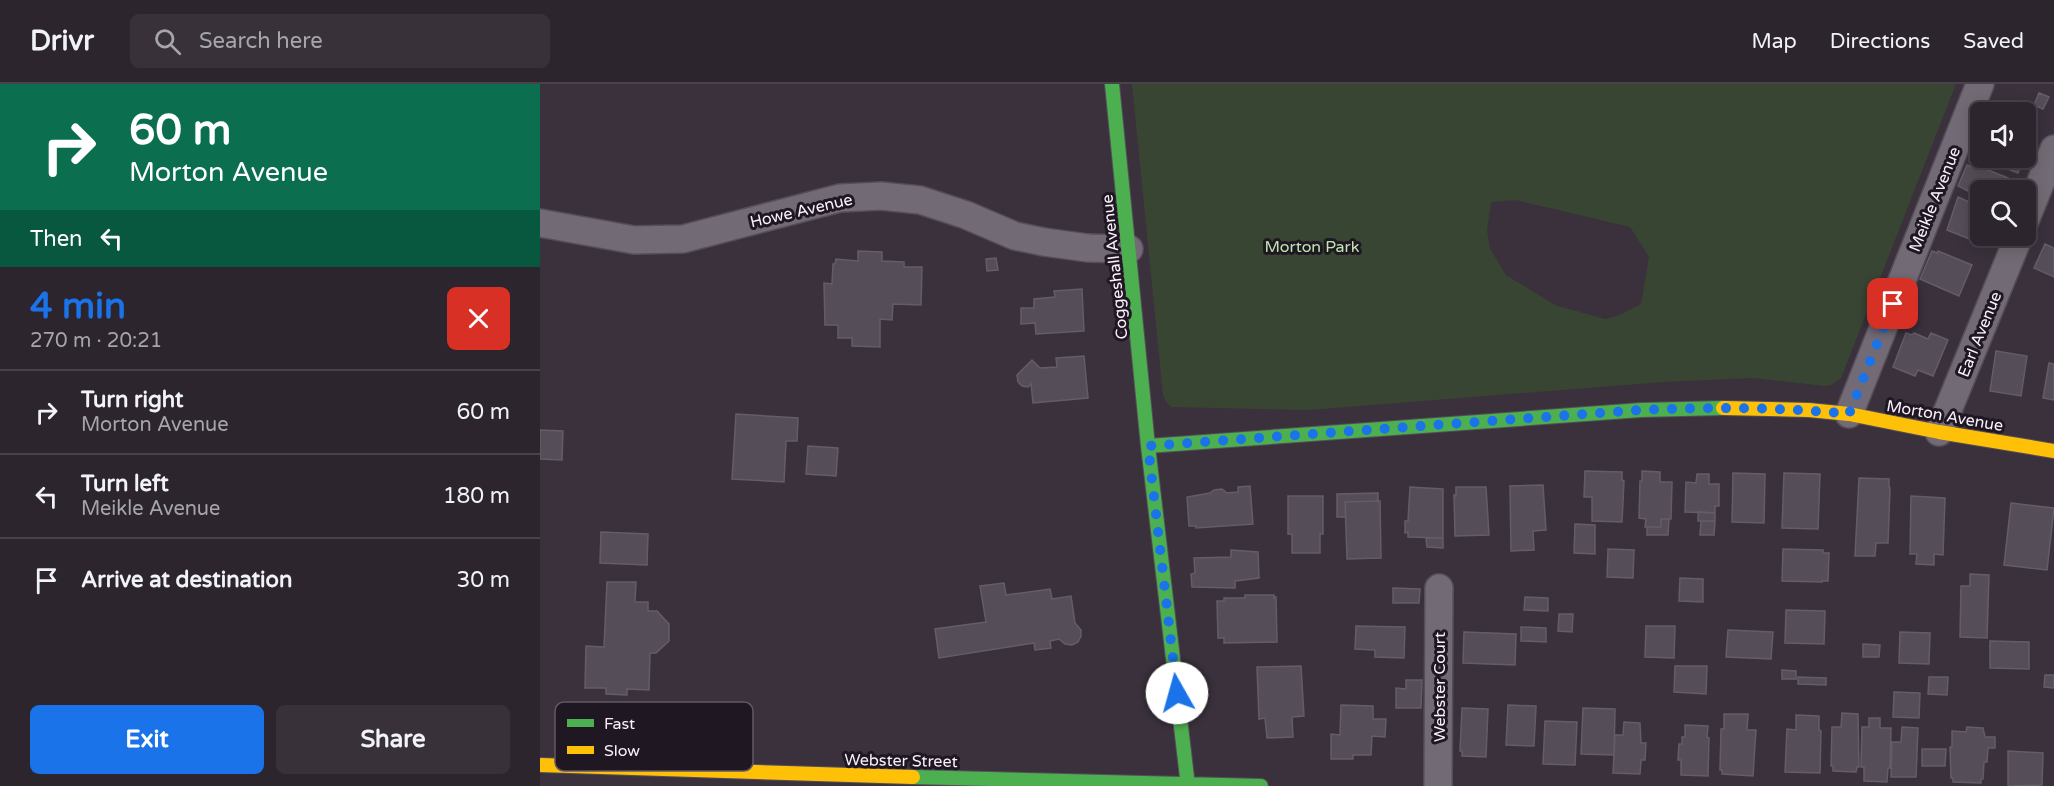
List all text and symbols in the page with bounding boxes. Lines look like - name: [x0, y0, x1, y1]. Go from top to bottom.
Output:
- search box: [130, 14, 550, 68]
- text: Drivr: [30, 24, 94, 58]
- icon: search: [151, 25, 184, 58]
- text: Search here: [199, 28, 323, 54]
- text: Map: [1751, 29, 1797, 54]
- text: Directions: [1830, 29, 1930, 54]
- text: Saved: [1963, 29, 2024, 54]
- map controls: [1970, 102, 2036, 246]
- button: sound: [1970, 102, 2036, 168]
- text: 60 m: [129, 105, 231, 156]
- icon: right: [30, 108, 108, 186]
- street label: Meikle Avenue: [1905, 144, 1965, 255]
- text: Morton Avenue: [129, 156, 328, 189]
- button: search: [1970, 180, 2036, 246]
- street label: Howe Avenue: [748, 189, 854, 232]
- street label: Coggeshall Avenue: [1097, 193, 1133, 340]
- icon: left: [95, 222, 128, 255]
- text: Then: [30, 226, 83, 252]
- park label: Morton Park: [1265, 237, 1360, 257]
- pin: [1867, 278, 1918, 329]
- text: 4 min: [30, 285, 126, 328]
- button: close: [447, 287, 510, 350]
- icon: arrive: [1876, 287, 1909, 320]
- street label: Earl Avenue: [1954, 289, 2006, 380]
- text: 270 m · 20:21: [30, 329, 162, 353]
- text: Turn right: [81, 387, 183, 413]
- icon: right: [30, 396, 63, 429]
- street label: Morton Avenue: [1885, 396, 2005, 436]
- text: 60 m: [456, 399, 510, 425]
- text: Morton Avenue: [81, 413, 228, 437]
- text: Turn left: [81, 471, 169, 497]
- icon: left: [30, 480, 63, 513]
- text: 180 m: [443, 483, 510, 509]
- text: Meikle Avenue: [81, 497, 220, 521]
- icon: arrive: [30, 564, 63, 597]
- text: Arrive at destination: [81, 567, 292, 593]
- text: 30 m: [456, 567, 510, 593]
- street label: Webster Court: [1430, 632, 1450, 742]
- position arrow: [1145, 661, 1209, 725]
- legend: [555, 702, 753, 771]
- button: Exit: [30, 705, 264, 774]
- button: Share: [276, 705, 510, 774]
- text: Fast: [604, 714, 635, 734]
- text: Slow: [604, 741, 640, 761]
- street label: Webster Street: [844, 750, 958, 772]

